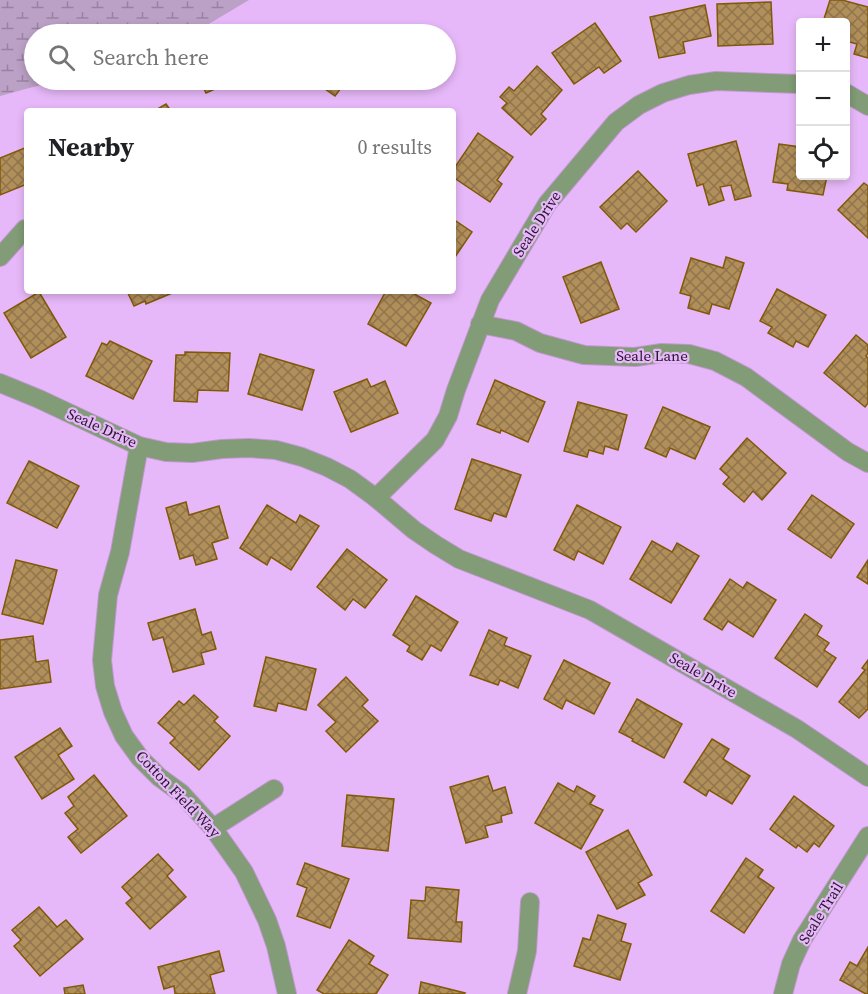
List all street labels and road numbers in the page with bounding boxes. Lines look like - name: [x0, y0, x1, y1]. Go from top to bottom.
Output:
- street label: Seale Drive: [507, 186, 566, 261]
- street label: Seale Lane: [616, 345, 688, 366]
- street label: Seale Drive: [64, 403, 141, 452]
- street label: Seale Drive: [666, 647, 741, 702]
- street label: Cotton Field Way: [131, 746, 225, 842]
- street label: Seale Trail: [793, 877, 848, 948]

